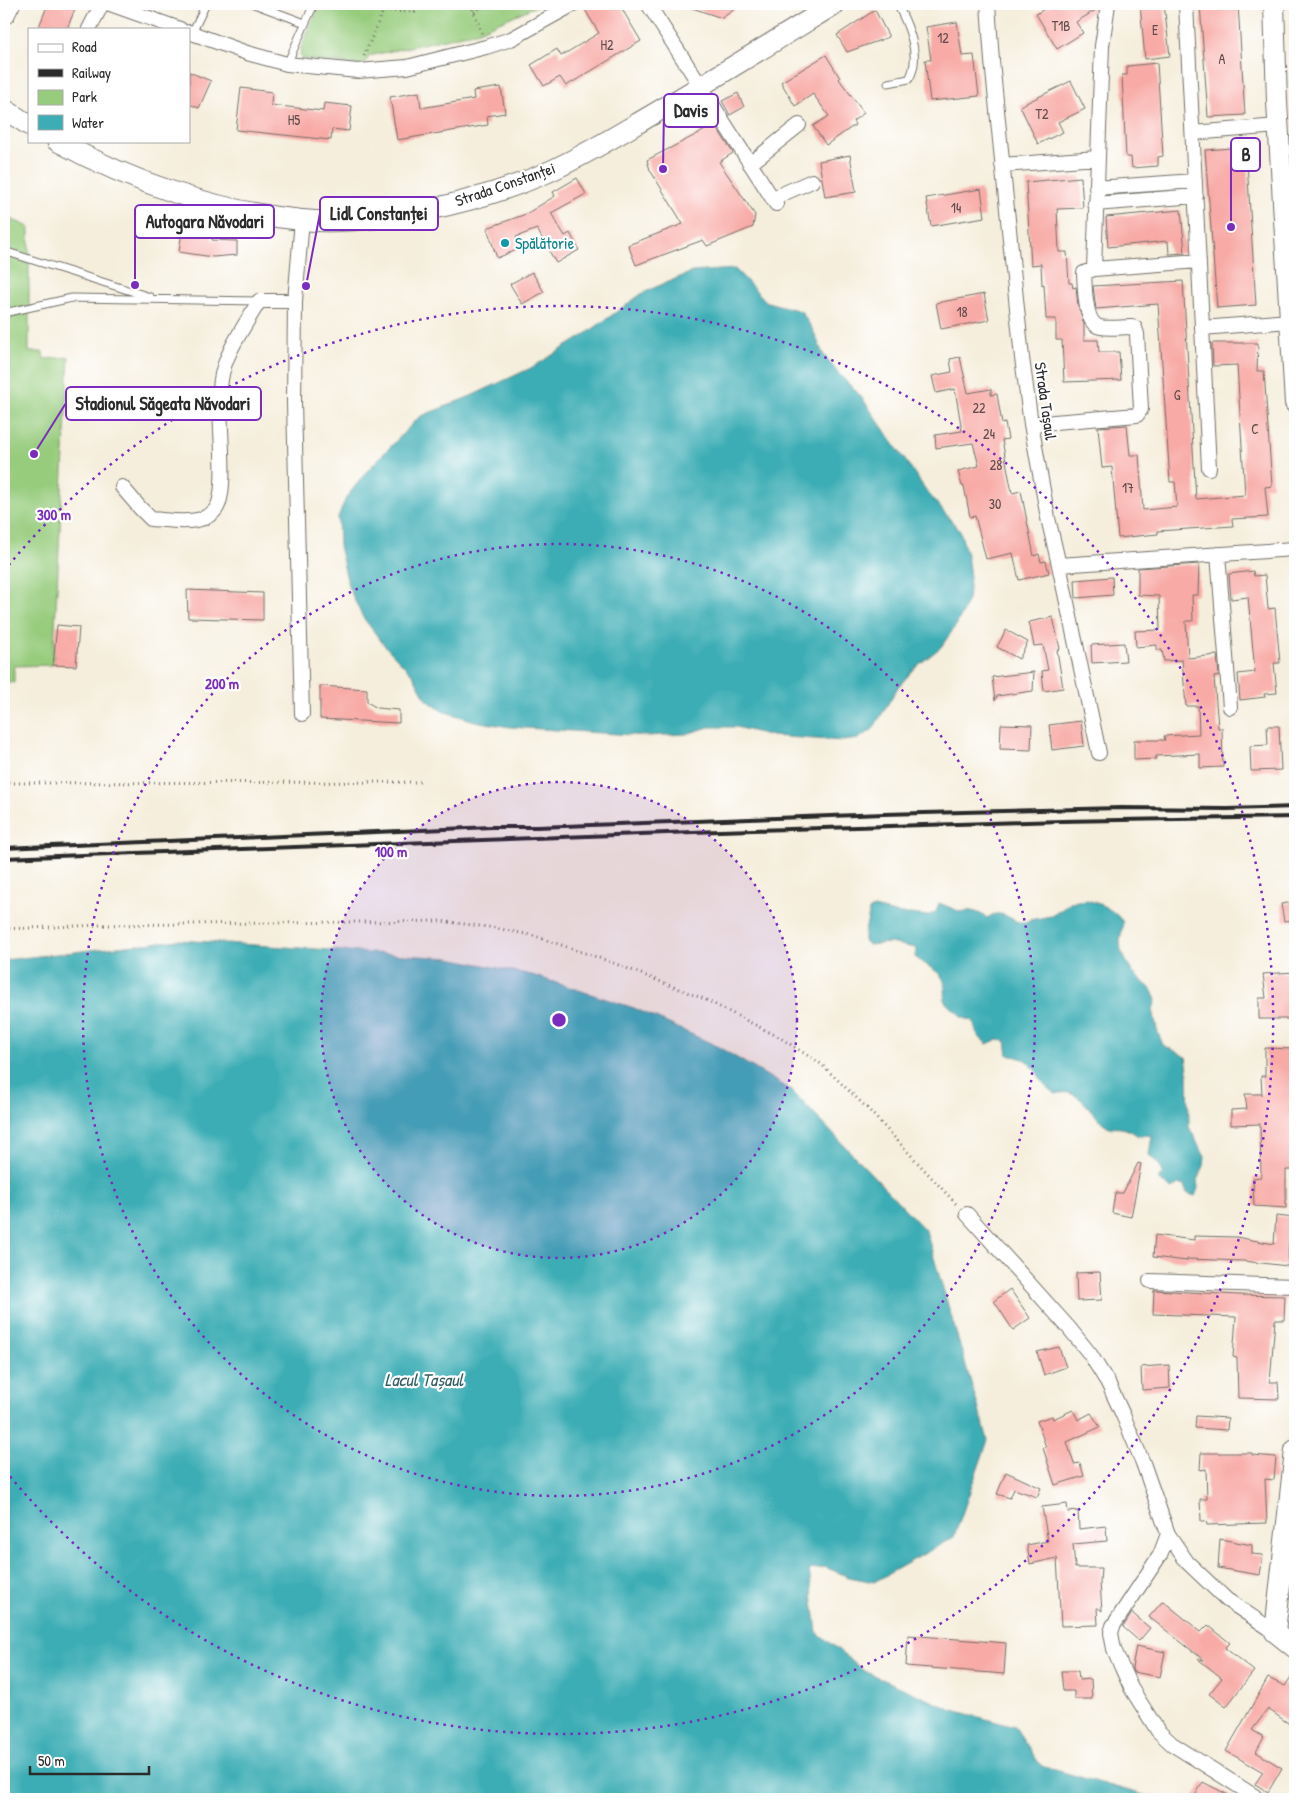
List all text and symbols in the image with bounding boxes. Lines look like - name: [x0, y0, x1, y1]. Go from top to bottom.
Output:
- house number: T1B: [1052, 16, 1070, 35]
- house number: E: [1152, 20, 1158, 39]
- legend: [28, 28, 190, 142]
- house number: 12: [937, 28, 949, 47]
- house number: H2: [600, 35, 614, 54]
- text: Road: [72, 36, 97, 57]
- house number: A: [1219, 49, 1226, 68]
- text: Railway: [72, 62, 111, 83]
- text: Park: [72, 86, 97, 107]
- callout: Davis: [664, 94, 718, 127]
- text: Davis: [674, 98, 708, 123]
- house number: T2: [1035, 104, 1049, 123]
- house number: H5: [288, 110, 300, 129]
- text: Water: [72, 112, 104, 133]
- callout: B: [1231, 138, 1260, 171]
- text: B: [1241, 142, 1251, 167]
- street label: Strada Constanței: [452, 157, 558, 211]
- callout: Lidl Constanței: [320, 197, 438, 230]
- house number: 14: [951, 198, 961, 217]
- text: Lidl Constanței: [330, 201, 428, 226]
- callout: Autogara Năvodari: [135, 205, 274, 238]
- text: Autogara Năvodari: [146, 209, 264, 235]
- place label: Spălătorie: [515, 232, 575, 254]
- marker: Spălătorie: [499, 237, 511, 249]
- house number: 18: [956, 302, 968, 321]
- street label: Strada Tașaul: [1030, 361, 1062, 442]
- house number: G: [1174, 385, 1181, 404]
- callout: Stadionul Săgeata Năvodari: [66, 387, 261, 420]
- text: Stadionul Săgeata Năvodari: [75, 391, 251, 417]
- house number: 22: [972, 398, 986, 417]
- house number: C: [1251, 419, 1259, 438]
- house number: 24: [983, 424, 995, 443]
- house number: 28: [990, 455, 1002, 474]
- house number: 17: [1122, 478, 1134, 497]
- house number: 30: [989, 494, 1001, 513]
- text: 300 m: [37, 504, 71, 525]
- text: 200 m: [205, 673, 239, 694]
- text: 100 m: [375, 841, 407, 862]
- centre of rings: [550, 1011, 568, 1029]
- water label: Lacul Tașaul: [385, 1367, 464, 1392]
- scale bar: [30, 1743, 149, 1775]
- text: 50 m: [38, 1750, 65, 1771]

